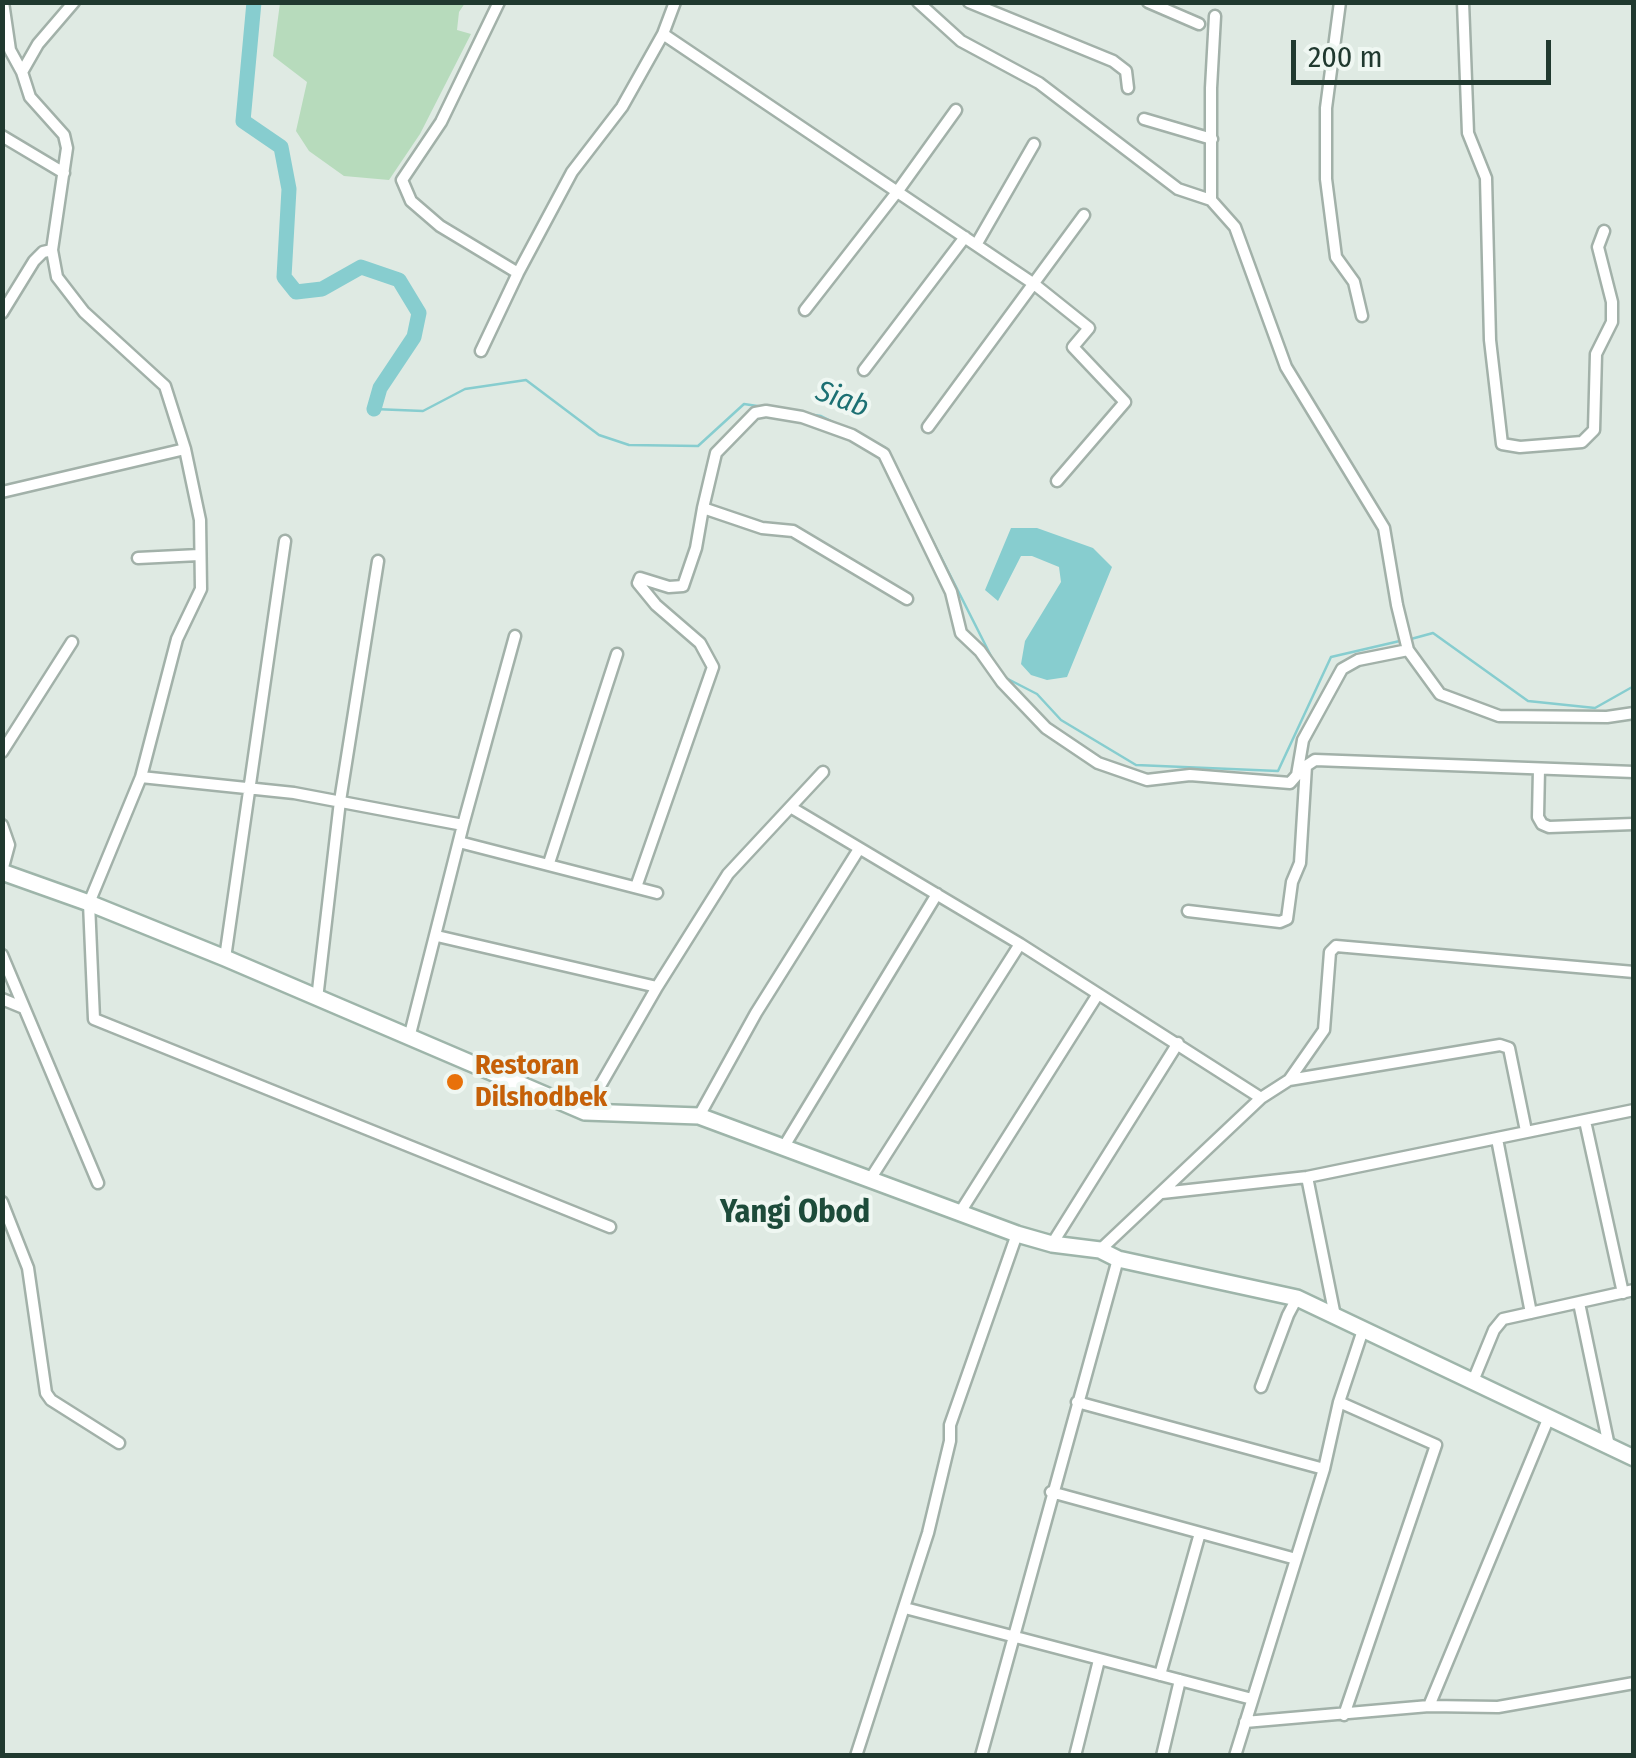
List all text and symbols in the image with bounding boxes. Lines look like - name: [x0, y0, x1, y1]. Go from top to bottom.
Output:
- scale bar: [1296, 20, 1556, 82]
- text: 200 m: [1308, 39, 1383, 75]
- water label: Siab: [811, 374, 873, 426]
- place label: Restoran Dilshodbek: [475, 1049, 607, 1115]
- marker: Restoran Dilshodbek: [444, 1071, 466, 1093]
- district label: Yangi Obod: [720, 1194, 870, 1232]

